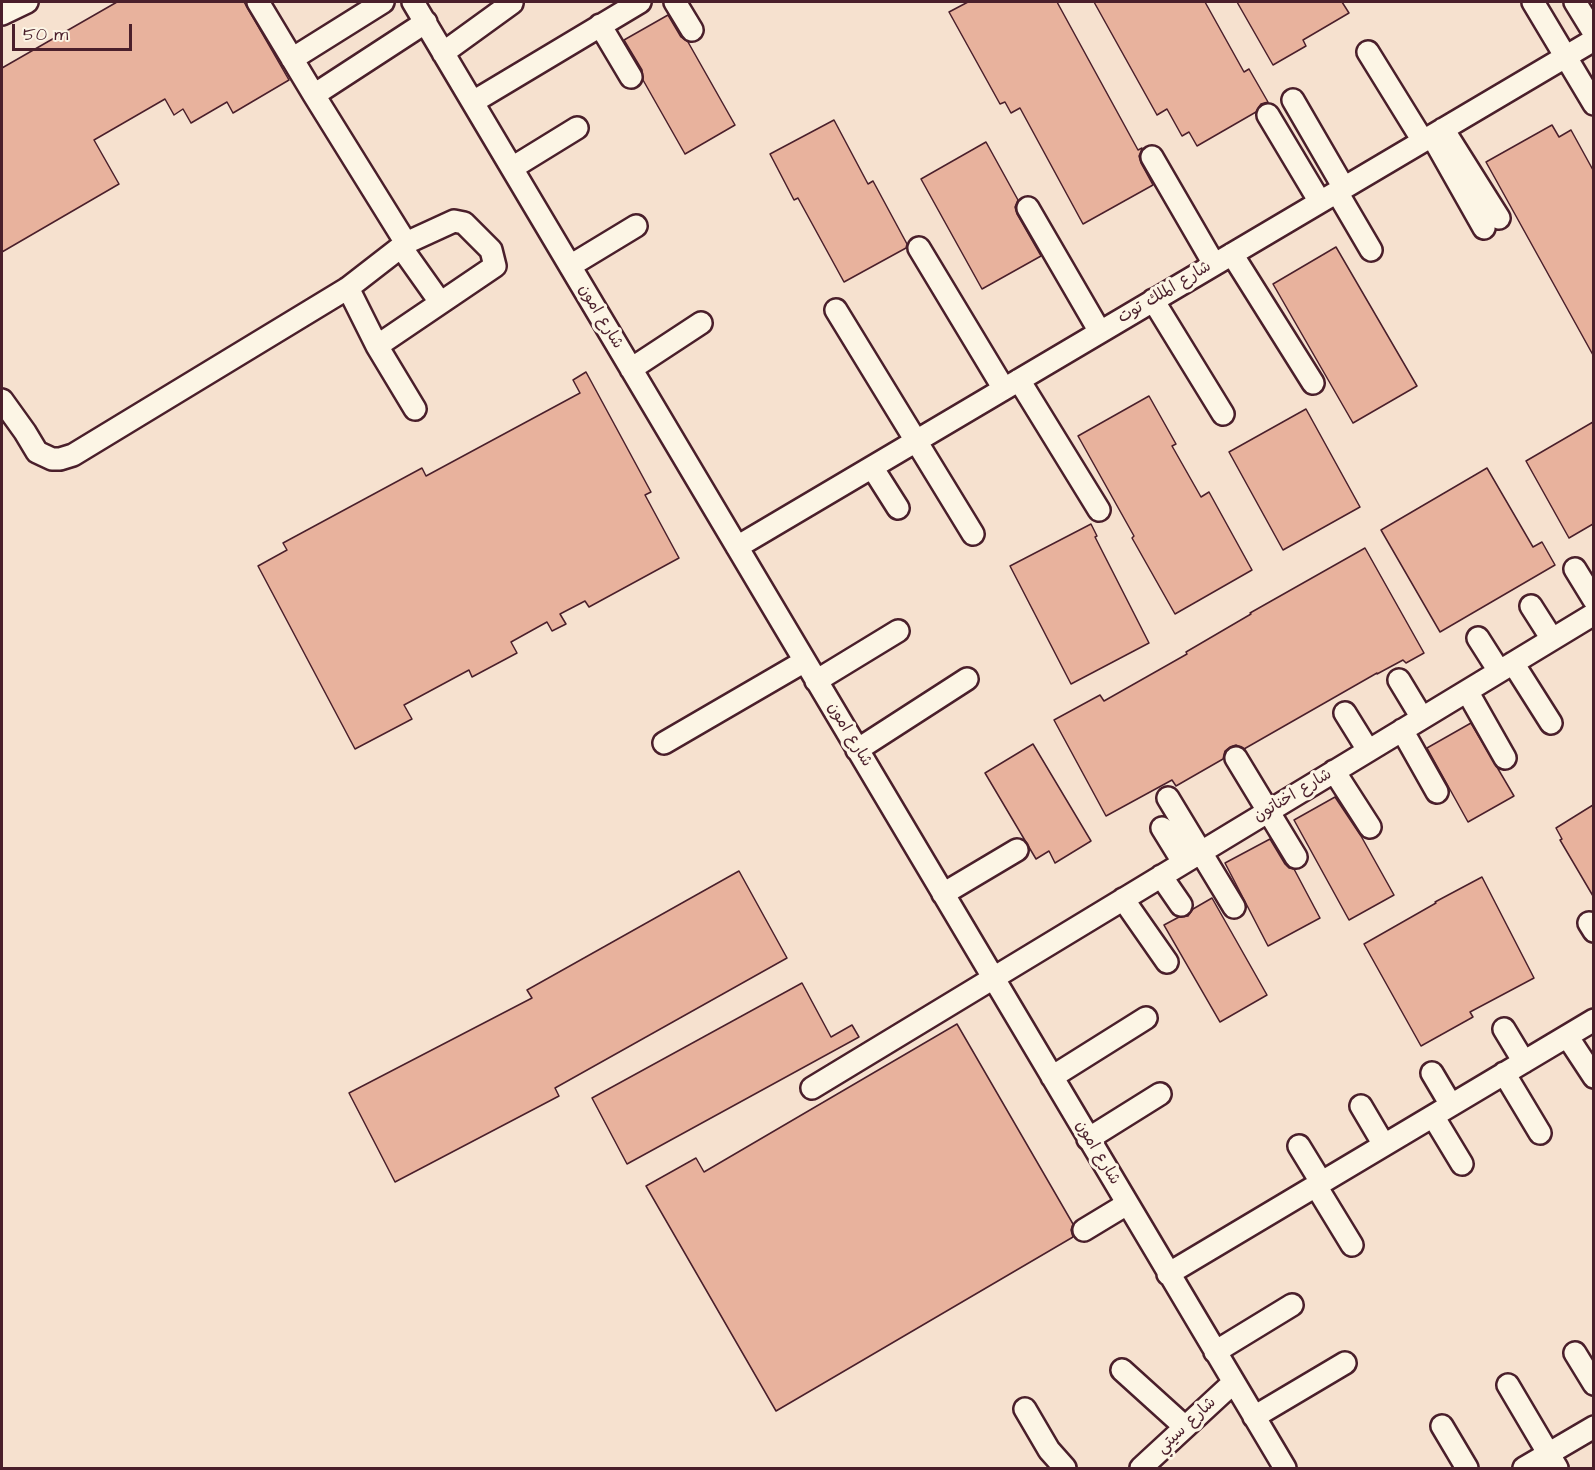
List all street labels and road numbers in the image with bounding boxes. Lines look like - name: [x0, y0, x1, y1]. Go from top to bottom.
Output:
- street label: شارع الملك توت: [1115, 258, 1215, 328]
- street label: شارع امون: [573, 281, 627, 353]
- street label: شارع امون: [822, 699, 876, 771]
- street label: شارع اخناتون: [1251, 765, 1335, 827]
- street label: شارع امون: [1070, 1117, 1124, 1189]
- street label: شارع سيتي: [1153, 1394, 1221, 1458]

